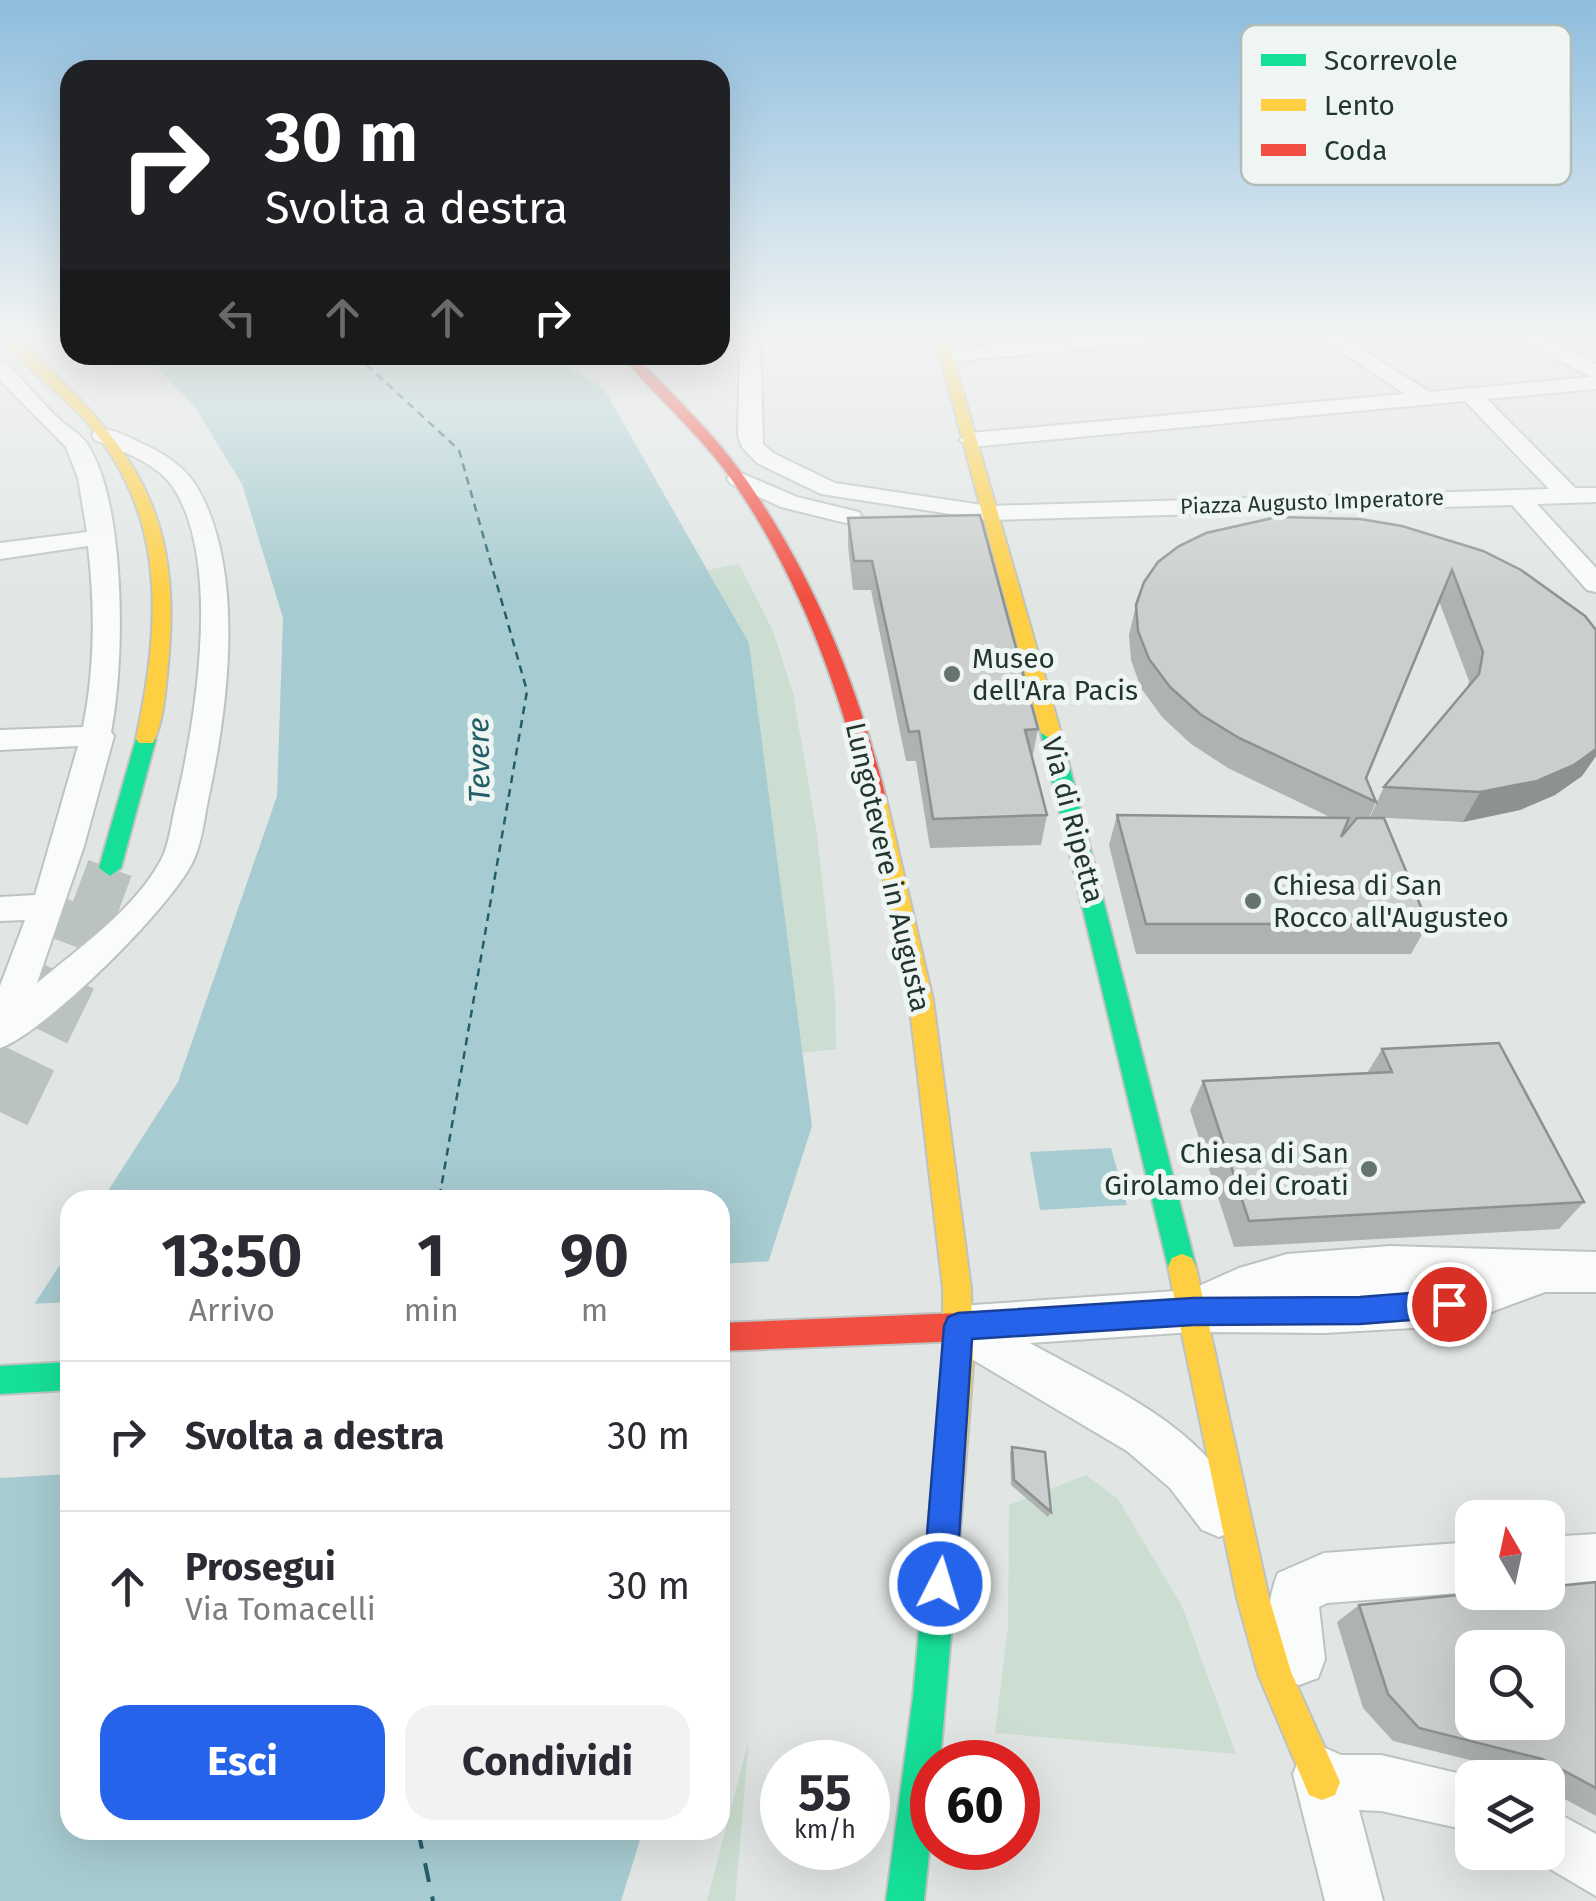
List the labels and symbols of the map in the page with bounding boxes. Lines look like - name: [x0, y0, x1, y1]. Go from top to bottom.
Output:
- legend: [1241, 25, 1571, 185]
- text: Scorrevole: [1324, 44, 1458, 77]
- text: Lento: [1324, 89, 1395, 122]
- text: Coda: [1324, 134, 1387, 167]
- street label: Piazza Augusto Imperatore: [1180, 484, 1444, 520]
- place label: Museo dell'Ara Pacis: [972, 642, 1138, 707]
- marker: Museo dell'Ara Pacis: [941, 663, 963, 685]
- water label: Tevere: [460, 717, 498, 803]
- street label: Lungotevere in Augusta: [839, 719, 937, 1015]
- street label: Via di Ripetta: [1035, 734, 1111, 906]
- place label: Chiesa di San Rocco all'Augusteo: [1273, 869, 1509, 934]
- marker: Chiesa di San Rocco all'Augusteo: [1242, 890, 1264, 912]
- place label: Chiesa di San Girolamo dei Croati: [1104, 1137, 1349, 1202]
- marker: Chiesa di San Girolamo dei Croati: [1358, 1158, 1380, 1180]
- pin: [1407, 1262, 1492, 1347]
- north arrow: [1455, 1500, 1565, 1610]
- position arrow: [888, 1532, 992, 1636]
- speed limit sign: 60: [910, 1740, 1040, 1870]

